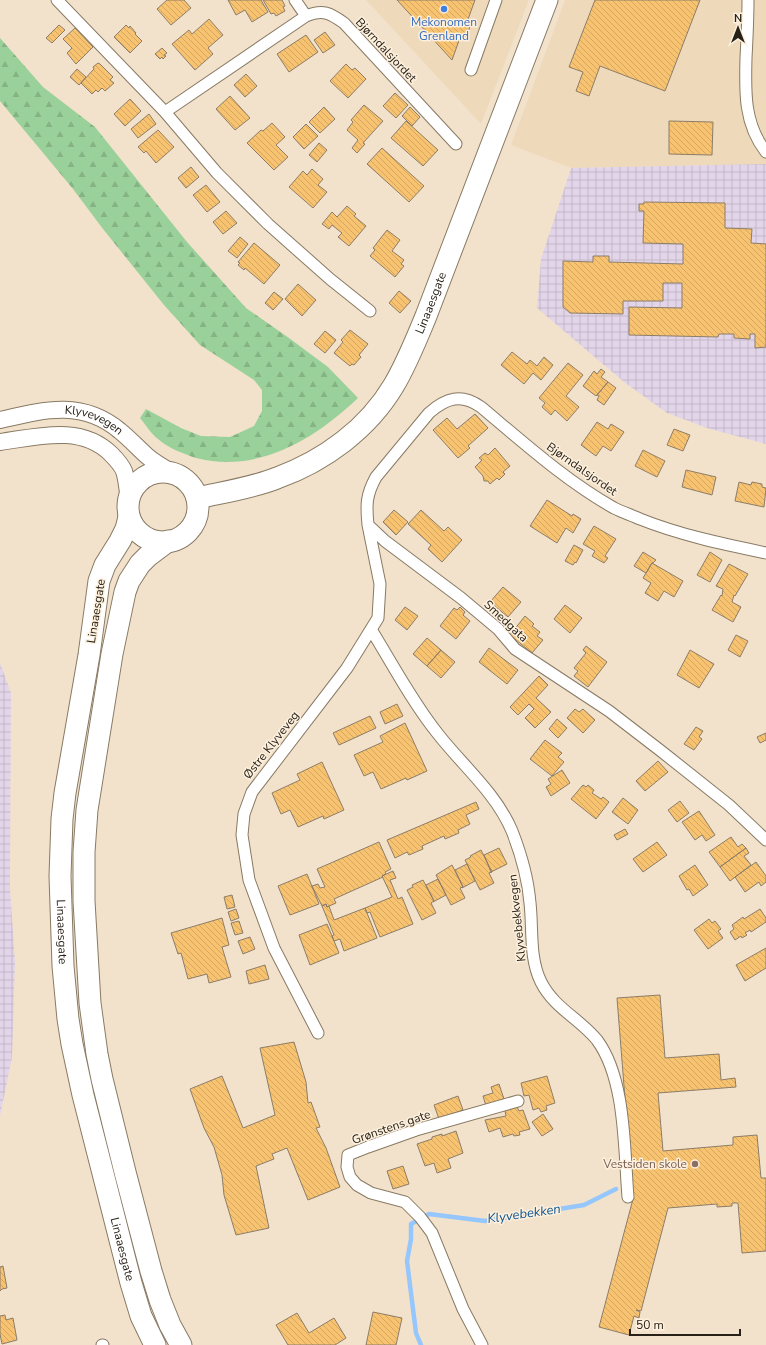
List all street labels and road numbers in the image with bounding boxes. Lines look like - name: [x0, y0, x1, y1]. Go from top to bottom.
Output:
- street label: Bjørndalsjordet: [352, 14, 421, 86]
- street label: Linaaesgate: [411, 270, 450, 336]
- street label: Klyvevegen: [64, 402, 127, 439]
- street label: Bjørndalsjordet: [544, 439, 621, 500]
- street label: Linaaesgate: [83, 578, 109, 644]
- street label: Smedgata: [480, 596, 532, 646]
- street label: Østre Klyveveg: [239, 708, 303, 782]
- street label: Klyvebekkvegen: [504, 874, 530, 962]
- street label: Linaaesgate: [53, 899, 71, 965]
- street label: Grønstens gate: [350, 1106, 432, 1148]
- street label: Linaaesgate: [107, 1216, 138, 1283]

